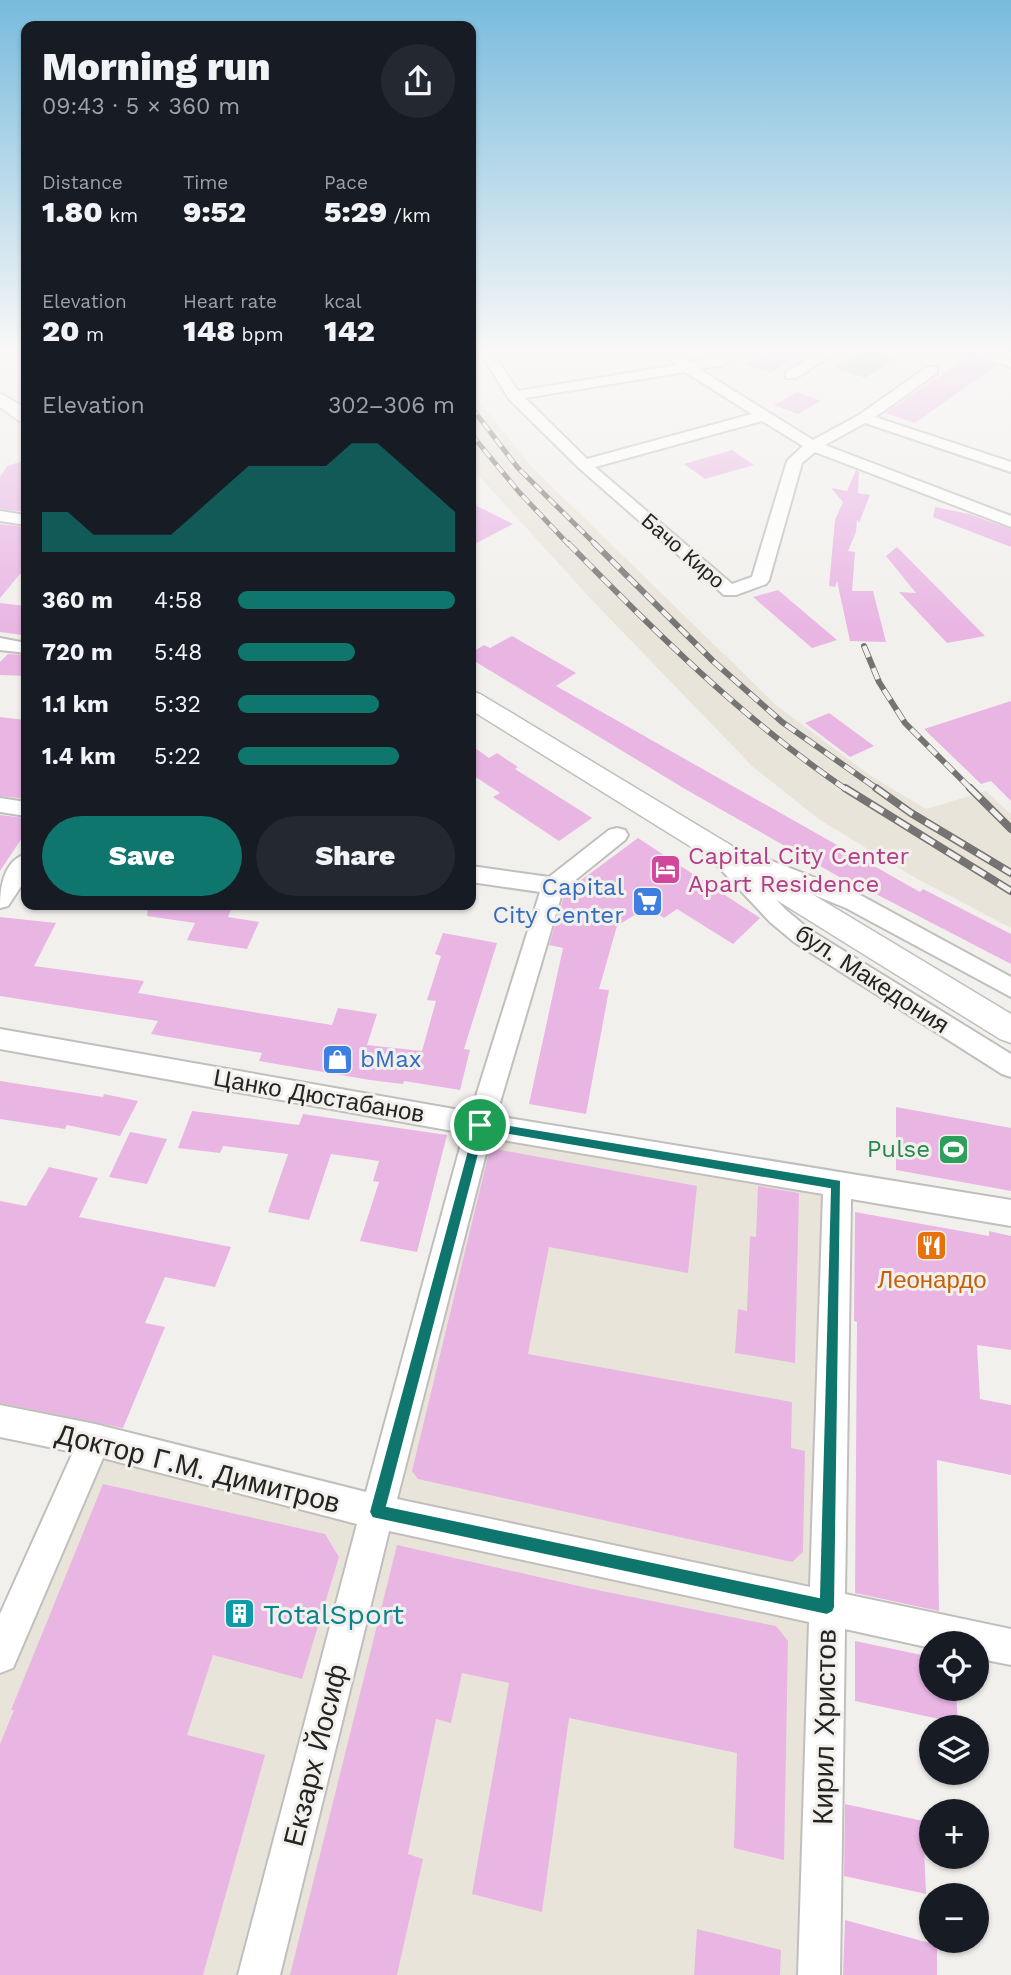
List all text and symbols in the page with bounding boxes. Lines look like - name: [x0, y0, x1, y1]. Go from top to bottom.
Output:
- button: share: [381, 44, 455, 118]
- text: Morning run: [42, 45, 271, 89]
- text: 09:43 · 5 × 360 m: [42, 93, 240, 120]
- text: Distance: [42, 171, 123, 194]
- text: Time: [183, 171, 228, 194]
- text: Pace: [324, 171, 368, 194]
- text: 1.80: [42, 194, 103, 229]
- text: 9:52: [183, 194, 246, 229]
- text: 5:29: [324, 194, 387, 229]
- text: km: [103, 204, 138, 227]
- text: /km: [387, 204, 431, 227]
- text: Elevation: [42, 290, 127, 313]
- text: Heart rate: [183, 290, 277, 313]
- text: kcal: [324, 290, 362, 313]
- text: 20: [42, 313, 80, 348]
- text: 148: [183, 313, 235, 348]
- text: 142: [324, 313, 375, 348]
- text: m: [80, 323, 104, 346]
- text: bpm: [235, 323, 284, 346]
- text: Elevation: [42, 392, 145, 419]
- text: 302–306 m: [328, 392, 455, 419]
- street label: Бачо Киро: [637, 508, 730, 594]
- text: 360 m: [42, 587, 113, 614]
- text: 4:58: [154, 587, 202, 614]
- text: 720 m: [42, 639, 113, 666]
- text: 5:48: [154, 639, 202, 666]
- text: 1.1 km: [42, 691, 109, 718]
- text: 5:32: [154, 691, 201, 718]
- text: 1.4 km: [42, 743, 116, 770]
- text: 5:22: [154, 743, 201, 770]
- button: Save: [42, 816, 242, 896]
- button: Share: [256, 816, 455, 896]
- place label: Capital City Center Apart Residence: [688, 842, 910, 898]
- hotel icon: Capital City Center Apart Residence: [648, 853, 682, 887]
- place label: Capital City Center: [492, 873, 625, 929]
- supermarket icon: Capital City Center: [630, 884, 664, 918]
- street label: бул. Македония: [790, 919, 954, 1039]
- shop icon: bMax: [320, 1042, 354, 1076]
- place label: bMax: [360, 1045, 422, 1073]
- street label: Цанко Дюстабанов: [211, 1064, 427, 1128]
- pin: [450, 1095, 510, 1155]
- icon: arrive: [461, 1106, 499, 1144]
- sports icon: Pulse: [936, 1132, 970, 1166]
- place label: Pulse: [867, 1135, 930, 1163]
- restaurant icon: Леонардо: [915, 1229, 949, 1263]
- place label: Леонардо: [877, 1266, 987, 1294]
- street label: Доктор Г.М. Димитров: [52, 1417, 343, 1520]
- building icon: TotalSport: [223, 1597, 257, 1631]
- place label: TotalSport: [263, 1598, 404, 1631]
- street label: Кирил Христов: [806, 1629, 843, 1825]
- map controls: [919, 1631, 989, 1953]
- button: locate: [919, 1631, 989, 1701]
- street label: Екзарх Йосиф: [277, 1660, 354, 1850]
- button: layers: [919, 1715, 989, 1785]
- button: +: [919, 1799, 989, 1869]
- button: −: [919, 1883, 989, 1953]

